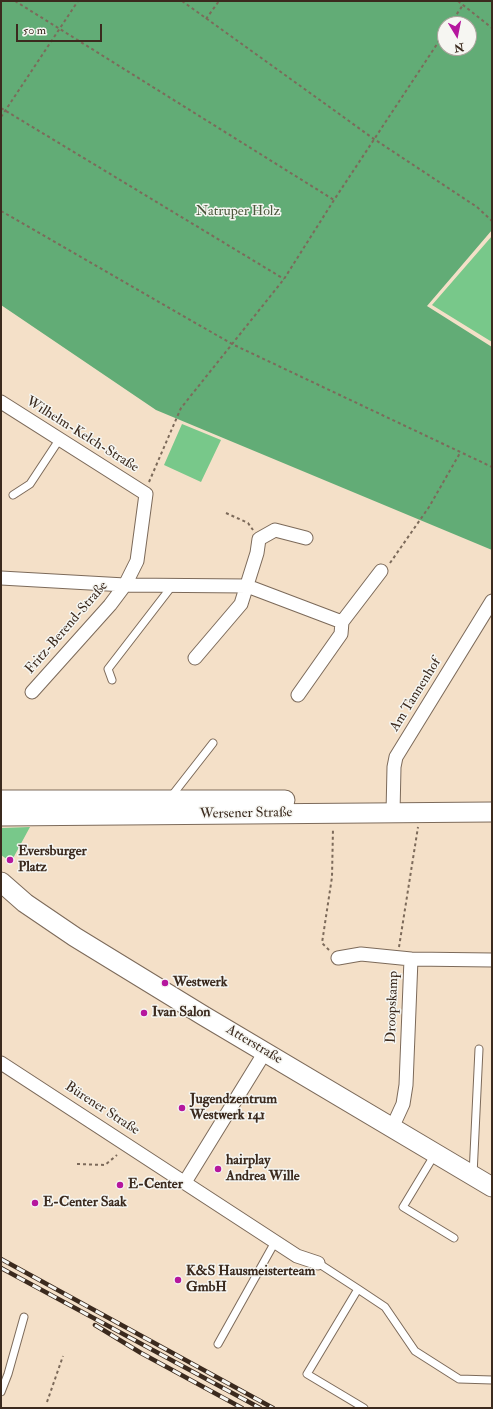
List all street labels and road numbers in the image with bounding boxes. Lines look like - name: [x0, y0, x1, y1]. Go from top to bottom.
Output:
- street label: Wilhelm-Kelch-Straße: [23, 394, 141, 476]
- street label: Fritz-Berend-Straße: [22, 578, 112, 678]
- street label: Am Tannenhof: [387, 655, 445, 735]
- street label: Wersener Straße: [200, 805, 292, 823]
- street label: Droopskamp: [383, 971, 403, 1043]
- street label: Atterstraße: [223, 1022, 285, 1068]
- street label: Bürener Straße: [62, 1079, 142, 1139]

